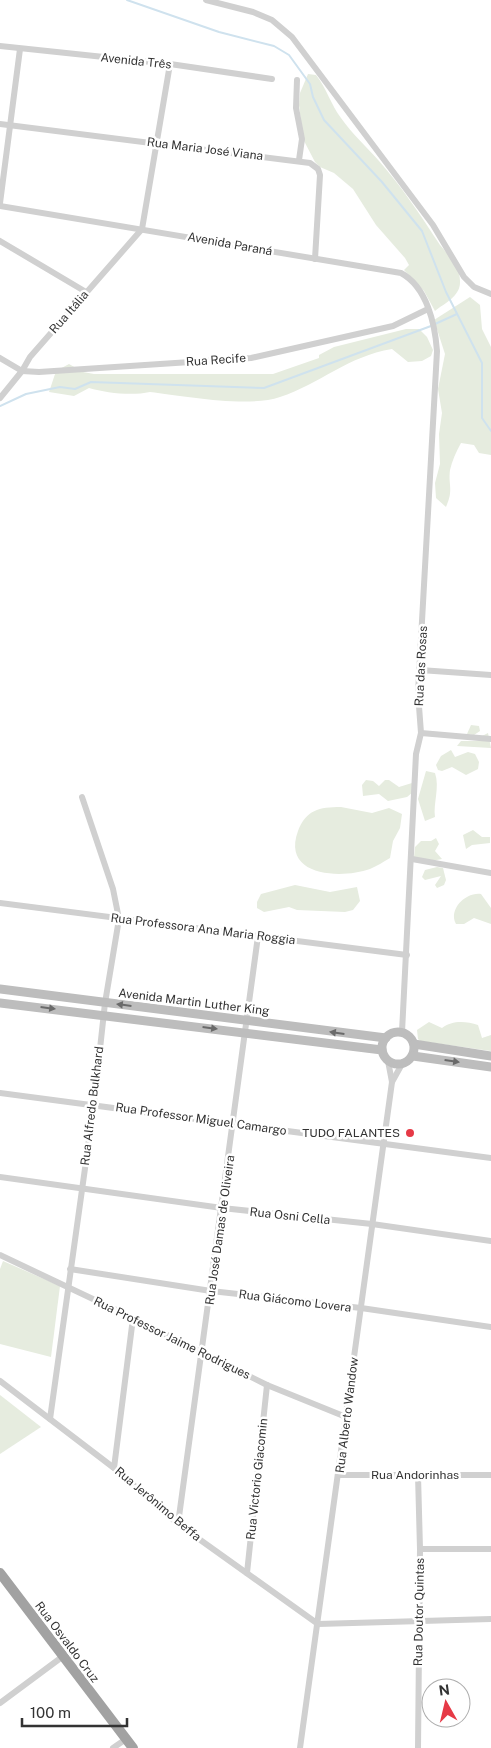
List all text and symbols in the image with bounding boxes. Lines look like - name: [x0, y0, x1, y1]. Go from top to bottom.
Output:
- street label: Avenida Três: [100, 50, 172, 72]
- street label: Rua Maria José Viana: [146, 135, 264, 163]
- street label: Avenida Paraná: [186, 230, 274, 258]
- street label: Rua Itália: [47, 288, 91, 336]
- street label: Rua Recife: [186, 351, 247, 369]
- street label: Rua das Rosas: [412, 625, 430, 707]
- street label: Rua Professora Ana Maria Roggia: [110, 911, 296, 947]
- street label: Avenida Martin Luther King: [118, 986, 270, 1018]
- one-way arrow: [116, 1001, 132, 1009]
- one-way arrow: [41, 1004, 57, 1012]
- one-way arrow: [202, 1024, 218, 1032]
- one-way arrow: [329, 1029, 345, 1037]
- street label: Rua Alfredo Bulkhard: [78, 1046, 106, 1166]
- one-way arrow: [444, 1058, 460, 1066]
- street label: Rua Professor Miguel Camargo: [114, 1100, 288, 1138]
- place label: TUDO FALANTES: [302, 1126, 400, 1140]
- marker: TUDO FALANTES: [404, 1127, 416, 1139]
- street label: Rua José Damas de Oliveira: [203, 1154, 237, 1306]
- street label: Rua Osni Cella: [249, 1205, 331, 1227]
- street label: Rua Giácomo Lovera: [238, 1287, 352, 1315]
- street label: Rua Professor Jaime Rodrigues: [91, 1294, 253, 1382]
- street label: Rua Alberto Wandow: [333, 1356, 361, 1474]
- street label: Rua Victorio Giacomin: [244, 1417, 270, 1540]
- street label: Rua Jerônimo Beffa: [112, 1464, 204, 1544]
- street label: Rua Andorinhas: [371, 1468, 459, 1482]
- street label: Rua Doutor Quintas: [411, 1558, 427, 1666]
- street label: Rua Osvaldo Cruz: [32, 1599, 102, 1685]
- north arrow: [421, 1678, 471, 1728]
- text: N: [438, 1681, 451, 1699]
- scale bar: [22, 1696, 128, 1728]
- text: 100 m: [30, 1704, 71, 1721]

